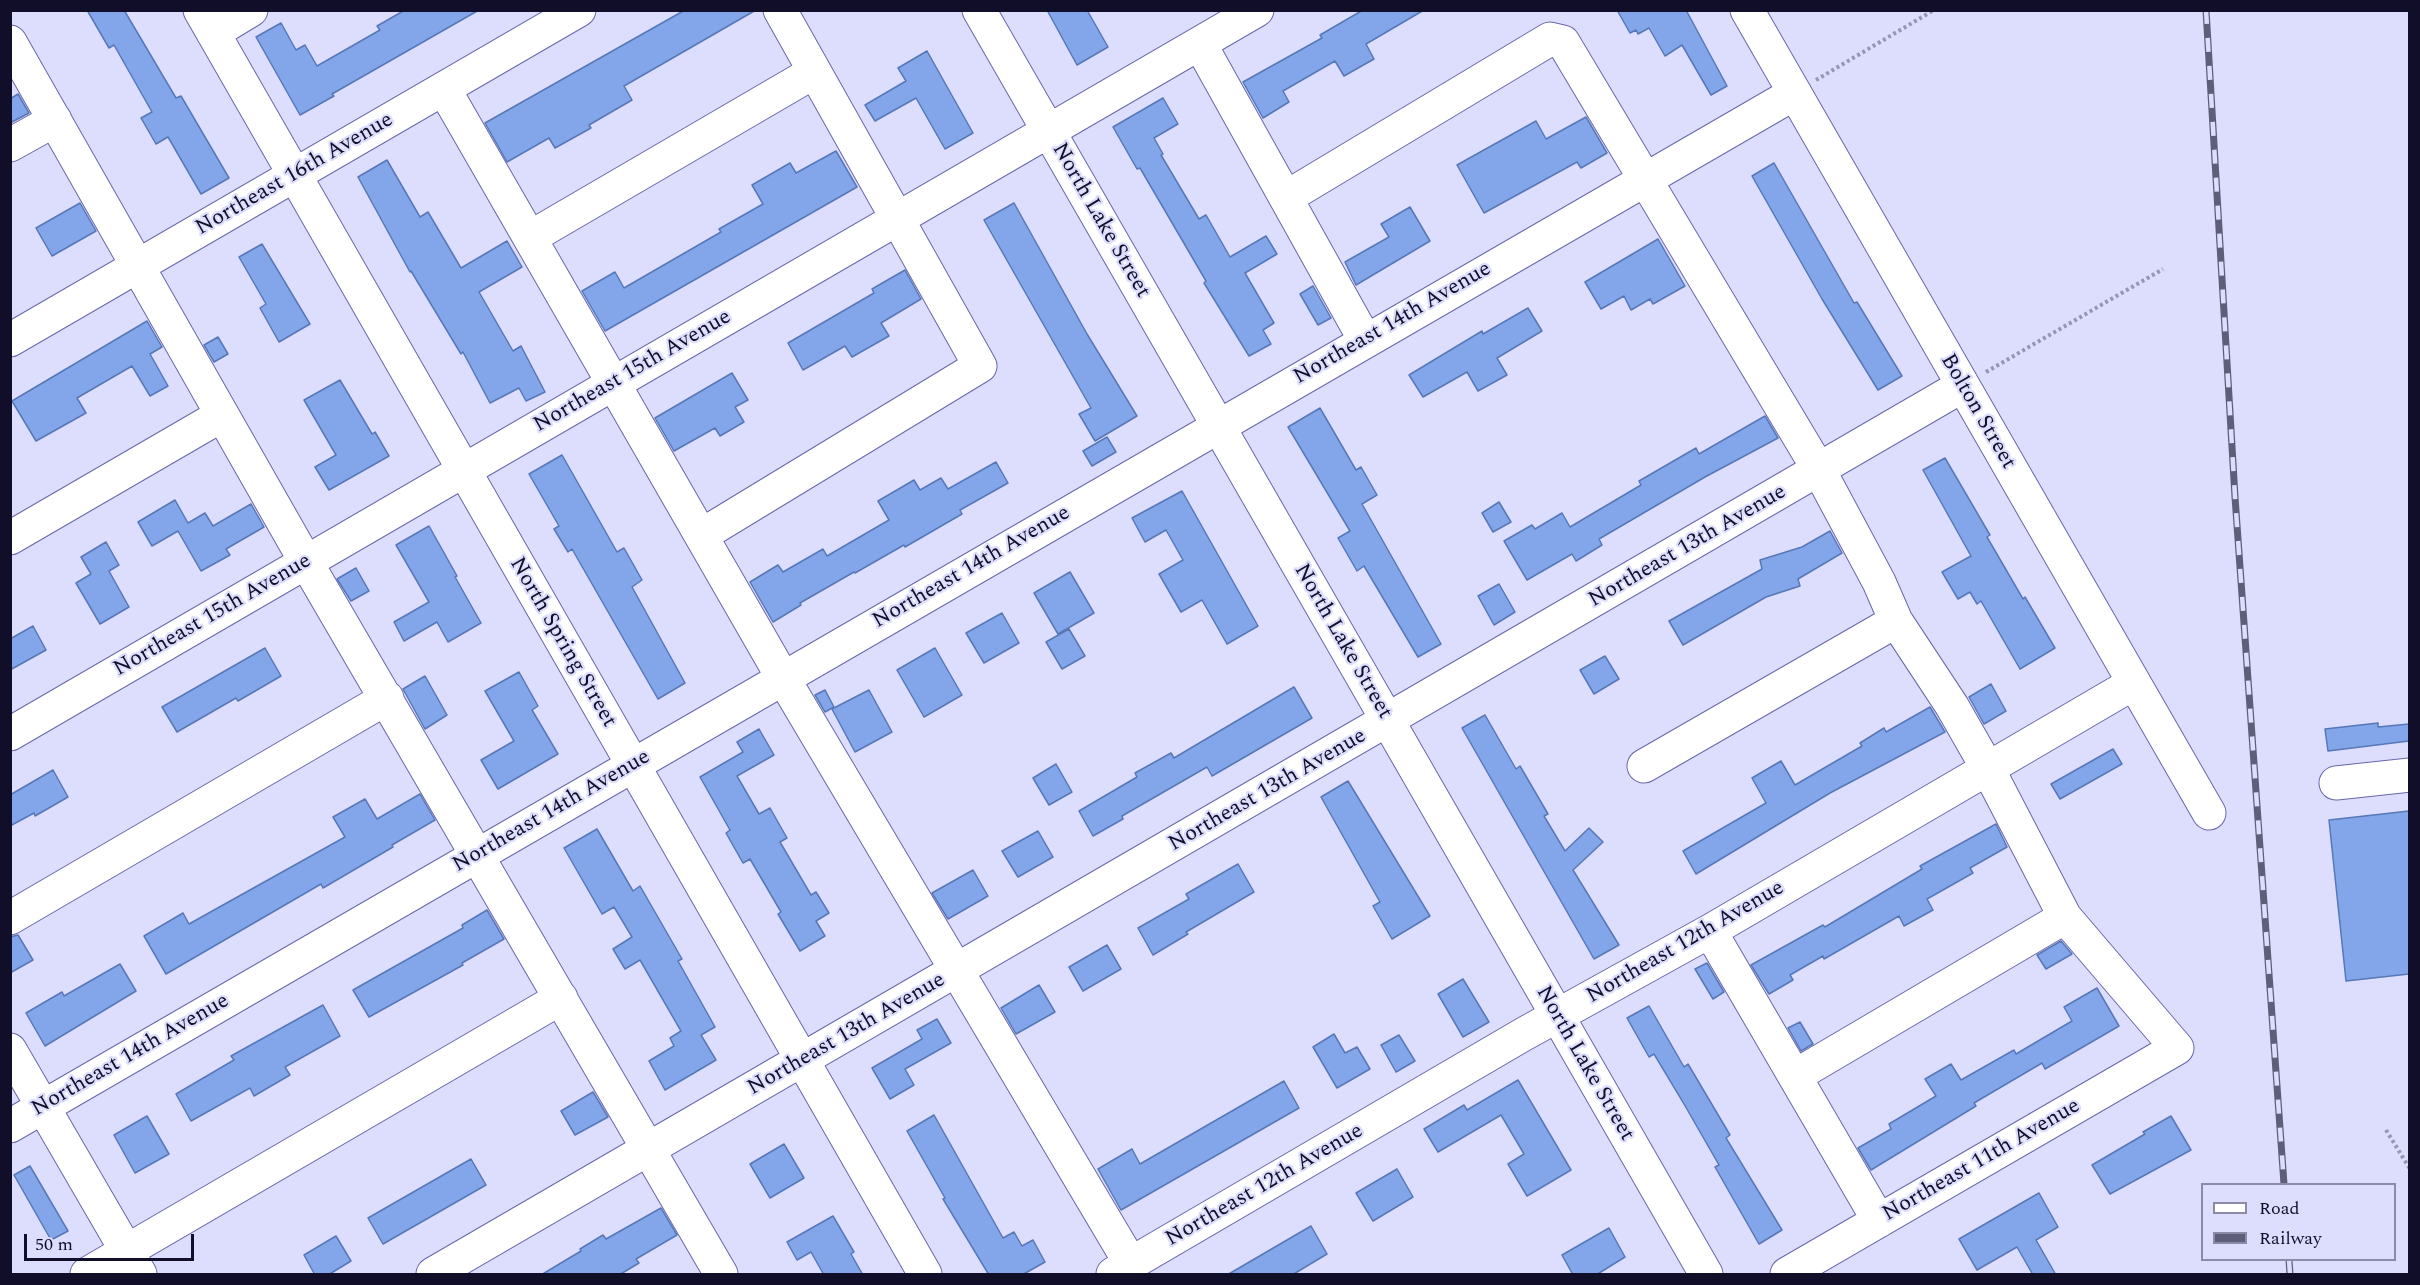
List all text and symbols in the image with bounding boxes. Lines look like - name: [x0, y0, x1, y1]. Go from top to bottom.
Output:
- street label: Northeast 16th Avenue: [192, 108, 398, 242]
- street label: North Lake Street: [1045, 139, 1155, 303]
- street label: Northeast 14th Avenue: [1290, 257, 1496, 391]
- street label: Northeast 15th Avenue: [530, 305, 736, 439]
- street label: Bolton Street: [1933, 350, 2021, 474]
- street label: Northeast 13th Avenue: [1585, 480, 1791, 614]
- street label: Northeast 14th Avenue: [869, 501, 1075, 635]
- street label: Northeast 15th Avenue: [110, 549, 316, 683]
- street label: North Spring Street: [503, 553, 621, 733]
- street label: North Lake Street: [1287, 560, 1397, 724]
- street label: Northeast 13th Avenue: [1165, 724, 1371, 858]
- street label: Northeast 14th Avenue: [449, 745, 655, 879]
- street label: Northeast 12th Avenue: [1583, 876, 1789, 1010]
- street label: Northeast 13th Avenue: [744, 968, 950, 1102]
- street label: North Lake Street: [1529, 982, 1639, 1146]
- street label: Northeast 14th Avenue: [28, 989, 234, 1123]
- street label: Northeast 11th Avenue: [1879, 1094, 2085, 1228]
- street label: Northeast 12th Avenue: [1162, 1119, 1368, 1253]
- legend: [2201, 1183, 2396, 1261]
- text: Road: [2259, 1195, 2300, 1222]
- scale bar: [27, 1222, 196, 1260]
- text: Railway: [2259, 1225, 2322, 1252]
- text: 50 m: [35, 1231, 73, 1258]

